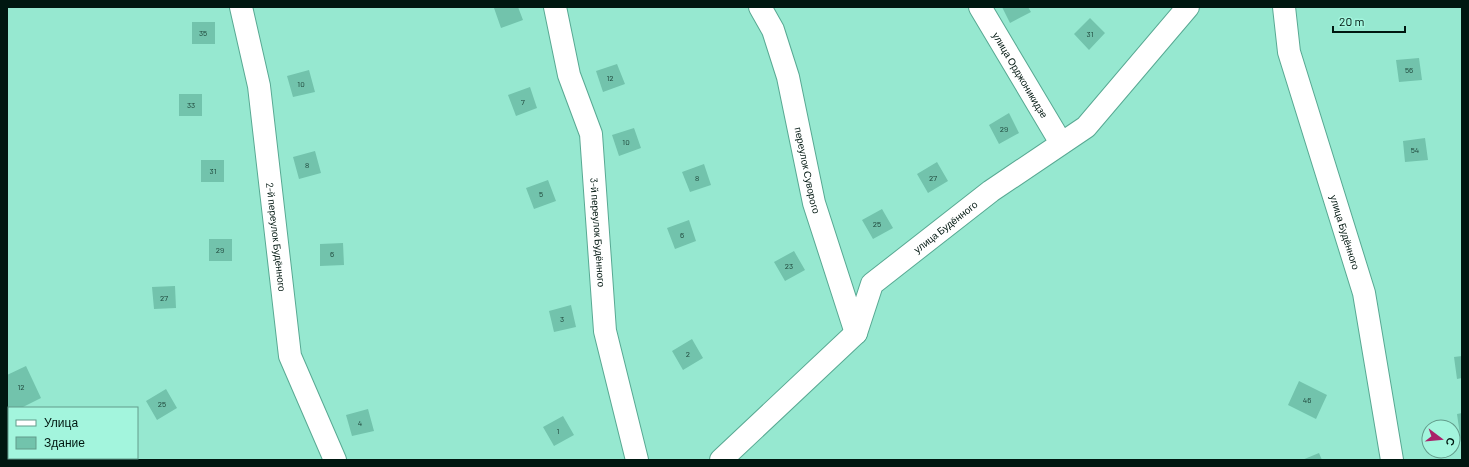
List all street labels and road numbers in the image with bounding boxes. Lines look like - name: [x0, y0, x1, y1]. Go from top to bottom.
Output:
- street label: улица Орджоникидзе: [990, 30, 1051, 120]
- street label: переулок Суворого: [793, 126, 823, 215]
- street label: 3-й переулок Будённого: [588, 177, 608, 288]
- street label: 2-й переулок Будённого: [264, 182, 289, 293]
- street label: улица Будённого: [1328, 193, 1362, 271]
- street label: улица Будённого: [911, 198, 980, 255]

